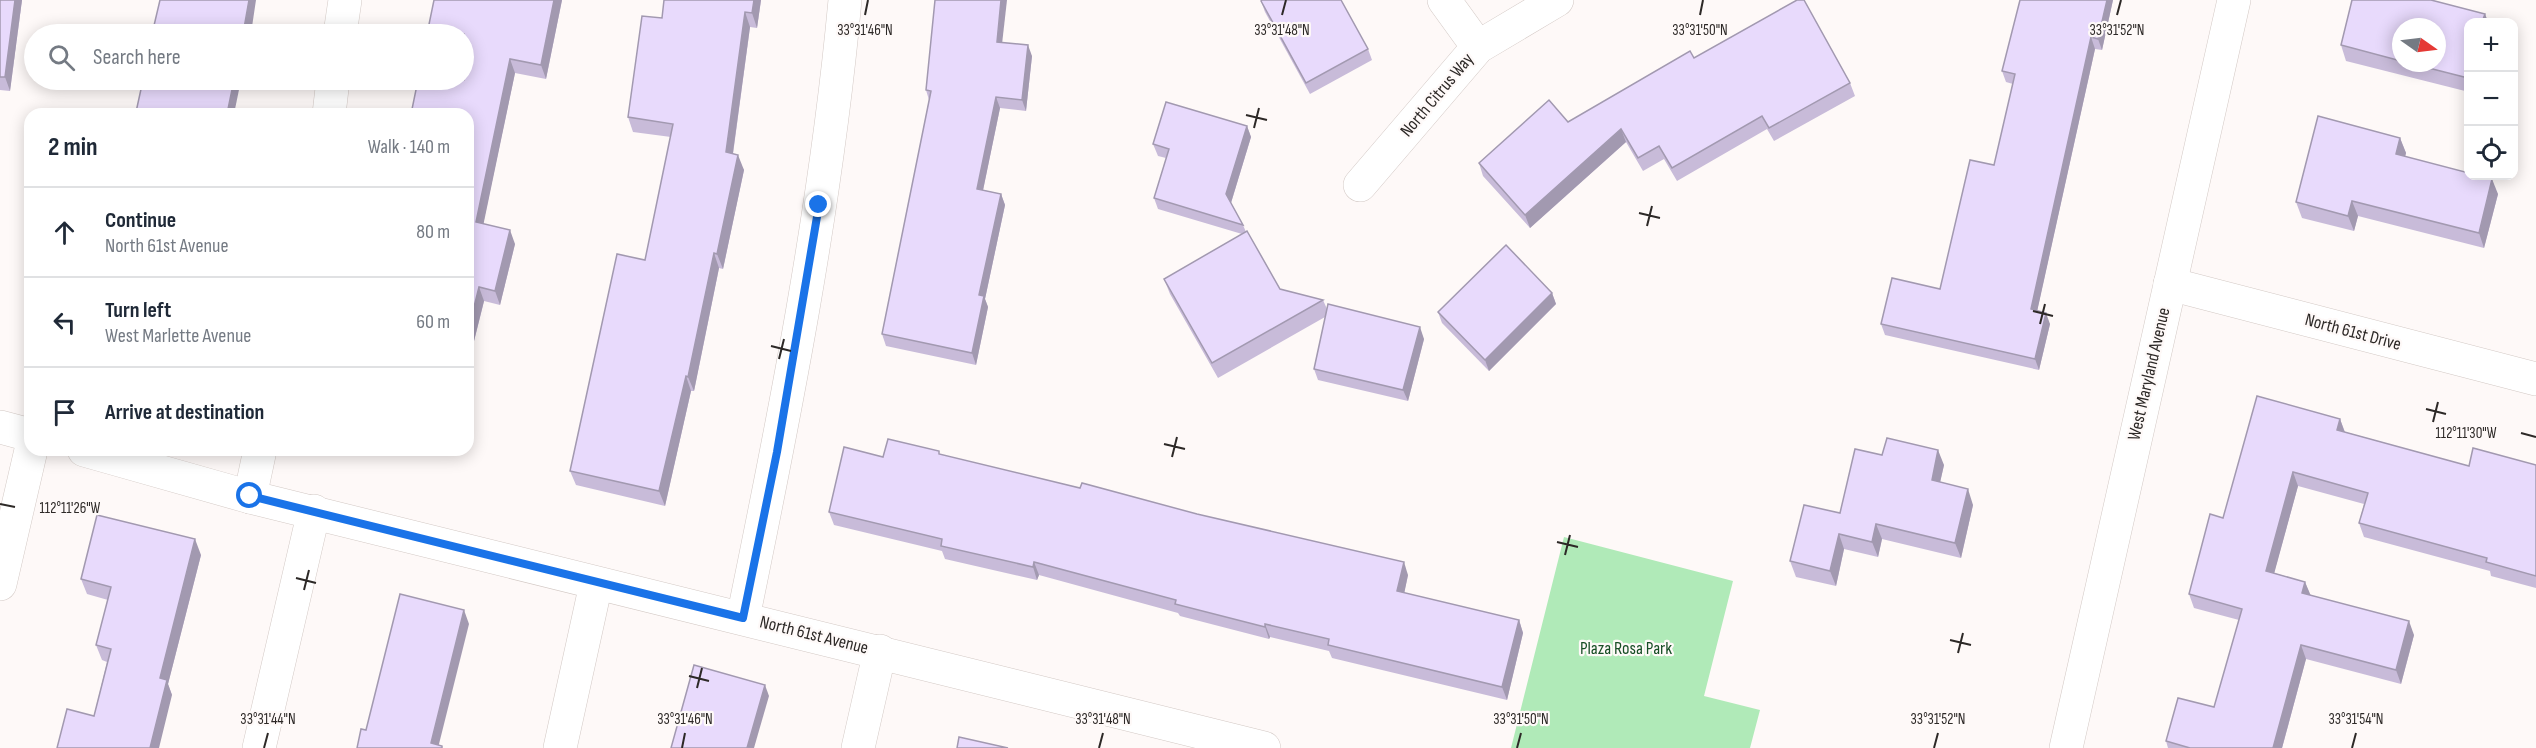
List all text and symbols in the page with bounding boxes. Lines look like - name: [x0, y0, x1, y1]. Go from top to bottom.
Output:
- north arrow: [2392, 18, 2446, 72]
- map controls: [2464, 18, 2518, 180]
- button: +: [2464, 18, 2518, 72]
- text: 33°31'46"N: [837, 21, 893, 40]
- text: 33°31'48"N: [1254, 21, 1310, 40]
- text: 33°31'50"N: [1672, 21, 1728, 40]
- text: 33°31'52"N: [2090, 21, 2144, 40]
- search box: [24, 24, 474, 90]
- icon: search: [45, 41, 78, 74]
- text: Search here: [93, 44, 180, 71]
- street label: North Citrus Way: [1396, 49, 1478, 141]
- button: −: [2464, 72, 2518, 126]
- button: locate: [2464, 126, 2518, 180]
- text: 2 min: [48, 132, 98, 163]
- text: Walk · 140 m: [368, 135, 450, 159]
- route end: [805, 191, 831, 217]
- text: Continue: [105, 207, 176, 234]
- icon: ahead: [48, 216, 81, 249]
- text: 80 m: [416, 220, 450, 244]
- text: North 61st Avenue: [105, 234, 228, 258]
- text: Turn left: [105, 297, 171, 324]
- icon: left: [48, 306, 81, 339]
- street label: West Maryland Avenue: [2124, 306, 2174, 442]
- street label: North 61st Drive: [2303, 309, 2403, 355]
- text: 60 m: [416, 310, 450, 334]
- text: West Marlette Avenue: [105, 324, 251, 348]
- icon: arrive: [48, 396, 81, 429]
- text: Arrive at destination: [105, 399, 264, 426]
- text: 112°11'30"W: [2436, 424, 2497, 443]
- route start: [236, 482, 262, 508]
- text: 112°11'26"W: [40, 499, 101, 518]
- street label: North 61st Avenue: [758, 611, 870, 659]
- park label: Plaza Rosa Park: [1580, 638, 1672, 659]
- text: 33°31'44"N: [240, 710, 296, 729]
- text: 33°31'46"N: [657, 710, 713, 729]
- text: 33°31'48"N: [1075, 710, 1131, 729]
- text: 33°31'50"N: [1493, 710, 1549, 729]
- text: 33°31'52"N: [1911, 710, 1965, 729]
- text: 33°31'54"N: [2329, 710, 2384, 729]

